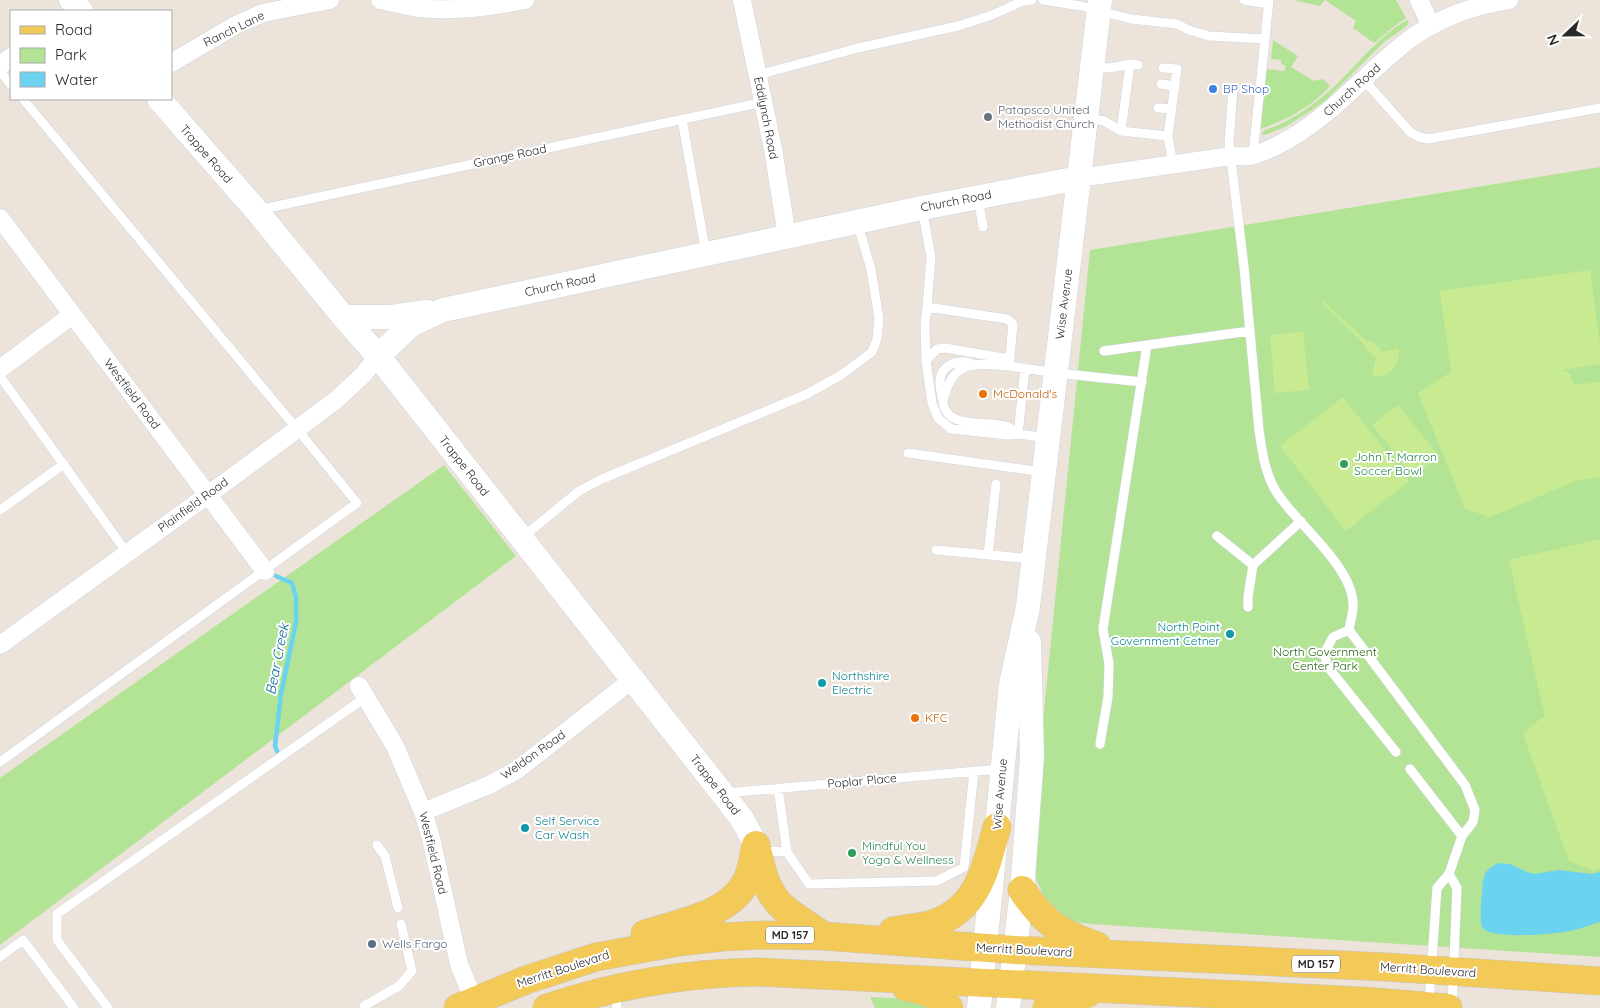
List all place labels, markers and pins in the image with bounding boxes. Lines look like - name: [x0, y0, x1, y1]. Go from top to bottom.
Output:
- place label: BP Shop: [1223, 81, 1269, 96]
- marker: BP Shop: [1207, 83, 1219, 95]
- place label: Patapsco United Methodist Church: [998, 102, 1095, 131]
- marker: Patapsco United Methodist Church: [982, 111, 994, 123]
- place label: McDonald's: [993, 386, 1058, 401]
- marker: McDonald's: [977, 388, 989, 400]
- place label: John T. Marron Soccer Bowl: [1354, 449, 1437, 478]
- marker: John T. Marron Soccer Bowl: [1338, 458, 1350, 470]
- place label: North Point Government Cetner: [1111, 619, 1220, 648]
- marker: North Point Government Cetner: [1224, 628, 1236, 640]
- place label: Northshire Electric: [832, 668, 890, 697]
- marker: Northshire Electric: [816, 677, 828, 689]
- place label: KFC: [925, 710, 948, 725]
- marker: KFC: [909, 712, 921, 724]
- place label: Self Service Car Wash: [535, 813, 600, 842]
- marker: Self Service Car Wash: [519, 822, 531, 834]
- place label: Mindful You Yoga & Wellness: [862, 838, 954, 867]
- marker: Mindful You Yoga & Wellness: [846, 847, 858, 859]
- place label: Wells Fargo: [382, 936, 447, 951]
- marker: Wells Fargo: [366, 938, 378, 950]

